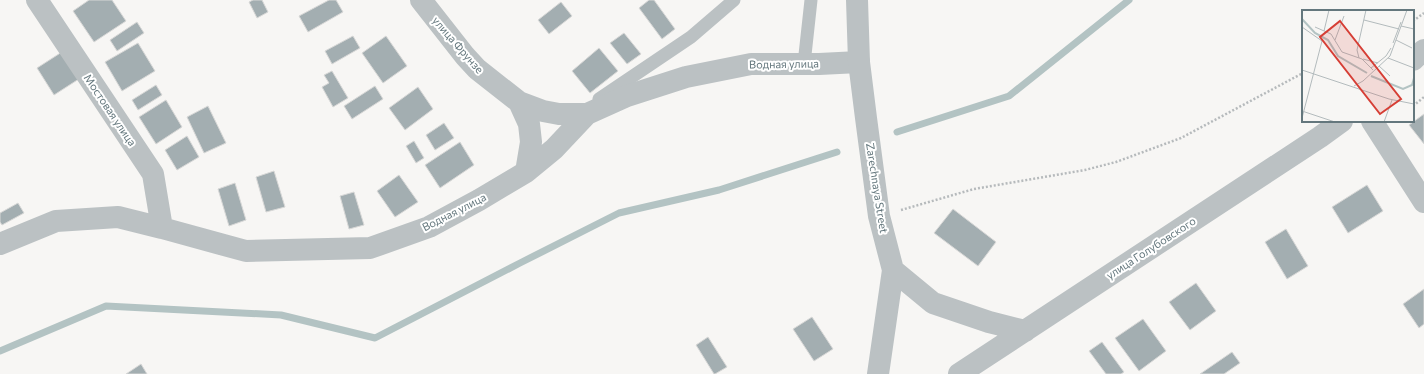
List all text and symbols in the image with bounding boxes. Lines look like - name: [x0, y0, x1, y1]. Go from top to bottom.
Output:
- inset map: [1302, 10, 1414, 122]
- street label: улица Фрунзе: [430, 14, 487, 76]
- street label: Водная улица: [749, 56, 819, 71]
- street label: Мостовая улица: [82, 71, 139, 148]
- street label: Zarechnaya Street: [864, 142, 891, 235]
- street label: Водная улица: [420, 190, 488, 233]
- street label: улица Голубовского: [1104, 214, 1198, 281]

